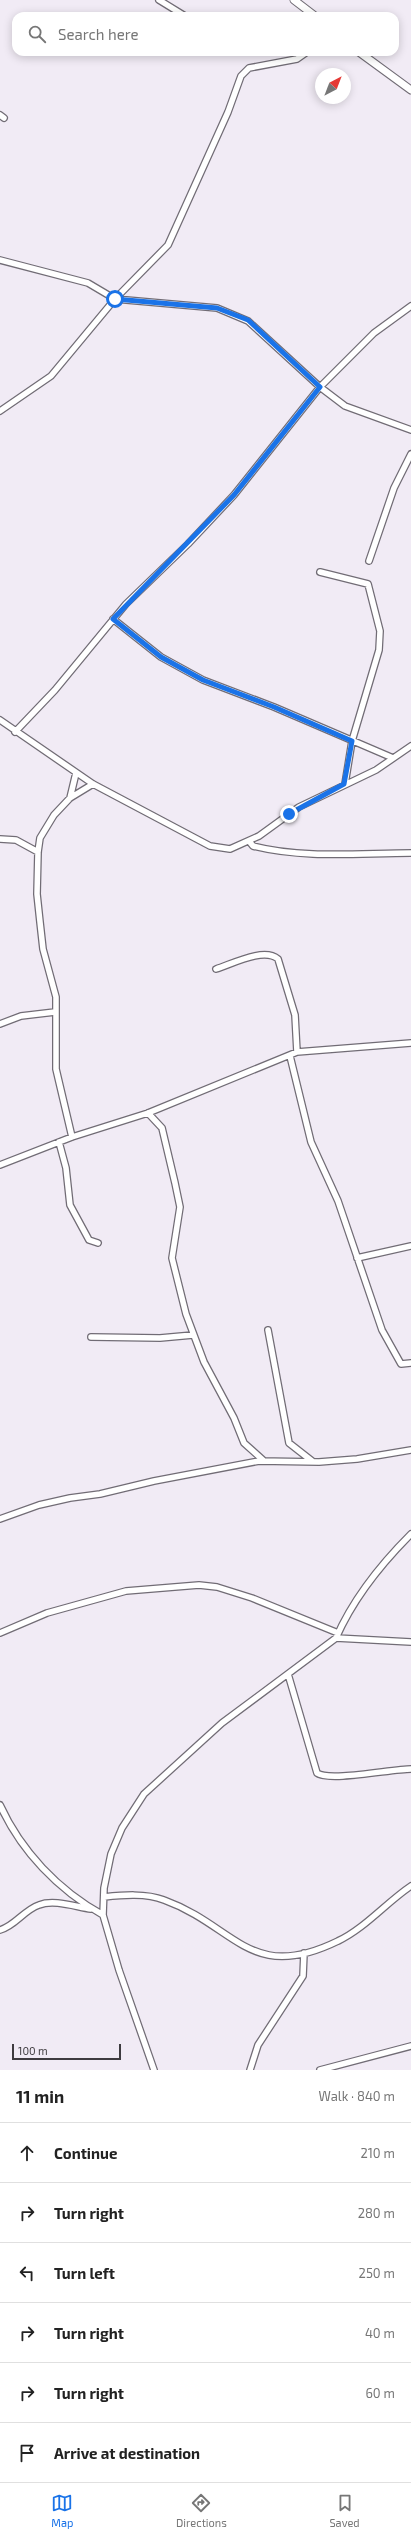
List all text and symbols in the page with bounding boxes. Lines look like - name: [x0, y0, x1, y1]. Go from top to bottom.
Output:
- search box: [12, 12, 399, 56]
- icon: search: [26, 23, 48, 45]
- text: Search here: [58, 25, 139, 43]
- north arrow: [315, 68, 351, 104]
- route start: [106, 290, 124, 308]
- route end: [280, 805, 298, 823]
- scale bar: [12, 2042, 121, 2061]
- text: 100 m: [18, 2044, 48, 2057]
- text: 11 min: [16, 2086, 64, 2106]
- text: Walk · 840 m: [318, 2088, 395, 2104]
- icon: ahead: [16, 2142, 38, 2164]
- text: Continue: [54, 2144, 117, 2162]
- text: 210 m: [360, 2145, 395, 2161]
- icon: right: [16, 2202, 38, 2224]
- text: Turn right: [54, 2204, 124, 2222]
- text: 280 m: [358, 2205, 395, 2221]
- icon: left: [16, 2262, 38, 2284]
- text: Turn left: [54, 2264, 115, 2282]
- text: 250 m: [359, 2265, 395, 2281]
- icon: right: [16, 2322, 38, 2344]
- text: Turn right: [54, 2324, 124, 2342]
- text: 40 m: [365, 2325, 395, 2341]
- icon: right: [16, 2382, 38, 2404]
- text: Turn right: [54, 2384, 124, 2402]
- text: 60 m: [365, 2385, 395, 2401]
- icon: arrive: [16, 2442, 38, 2464]
- text: Arrive at destination: [54, 2444, 200, 2462]
- tab: Map: [51, 2492, 73, 2529]
- tab: Directions: [176, 2492, 227, 2529]
- tab: Saved: [329, 2492, 360, 2529]

